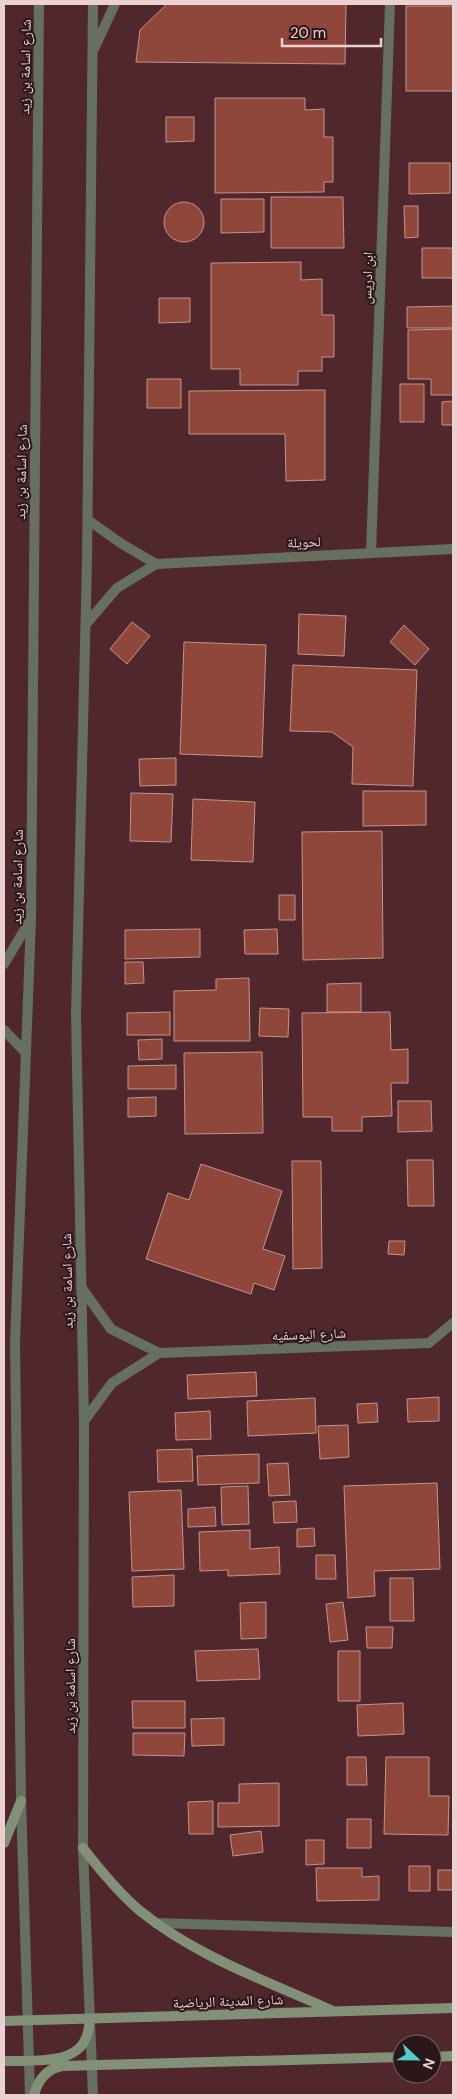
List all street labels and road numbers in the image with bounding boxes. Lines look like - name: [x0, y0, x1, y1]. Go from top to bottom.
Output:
- street label: شارع اسامة بن زيد: [15, 19, 36, 115]
- street label: ابن ادريس: [357, 251, 377, 305]
- street label: شارع اسامة بن زيد: [11, 424, 32, 520]
- street label: لحويلة: [287, 532, 321, 552]
- street label: شارع اسامة بن زيد: [7, 829, 28, 925]
- street label: شارع اسامة بن زيد: [57, 1233, 78, 1329]
- street label: شارع اليوسفيه: [272, 1324, 346, 1345]
- street label: شارع اسامة بن زيد: [61, 1638, 80, 1734]
- street label: شارع المدينة الرياضية: [172, 1990, 284, 2013]

